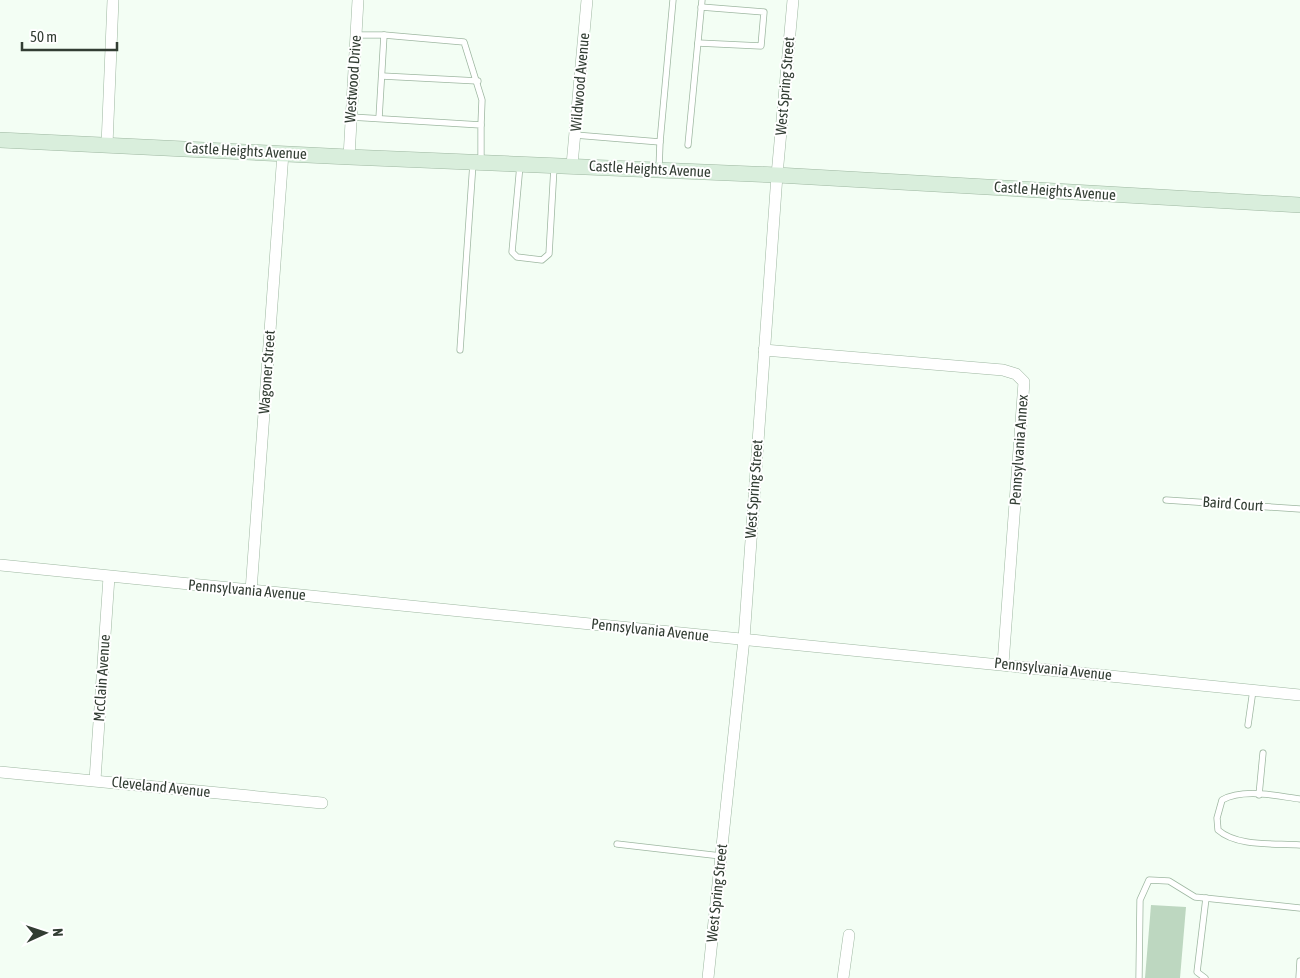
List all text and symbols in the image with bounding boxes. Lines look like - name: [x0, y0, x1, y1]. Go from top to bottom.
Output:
- scale bar: [22, 20, 118, 52]
- text: 50 m: [30, 28, 57, 45]
- street label: Wildwood Avenue: [567, 32, 592, 132]
- street label: Westwood Drive: [341, 34, 364, 123]
- street label: West Spring Street: [772, 36, 797, 136]
- street label: Castle Heights Avenue: [185, 139, 308, 162]
- street label: Castle Heights Avenue: [589, 157, 712, 180]
- street label: Castle Heights Avenue: [994, 178, 1117, 203]
- street label: Wagoner Street: [255, 329, 278, 414]
- street label: Pennsylvania Annex: [1006, 394, 1031, 506]
- street label: West Spring Street: [742, 439, 765, 539]
- street label: Baird Court: [1202, 493, 1264, 514]
- street label: Pennsylvania Avenue: [187, 576, 307, 603]
- street label: Pennsylvania Avenue: [590, 615, 710, 644]
- street label: McClain Avenue: [90, 633, 113, 722]
- street label: Pennsylvania Avenue: [993, 654, 1113, 683]
- street label: Cleveland Avenue: [111, 773, 211, 800]
- street label: West Spring Street: [703, 843, 730, 943]
- north arrow: [20, 908, 70, 958]
- text: N: [50, 928, 66, 937]

